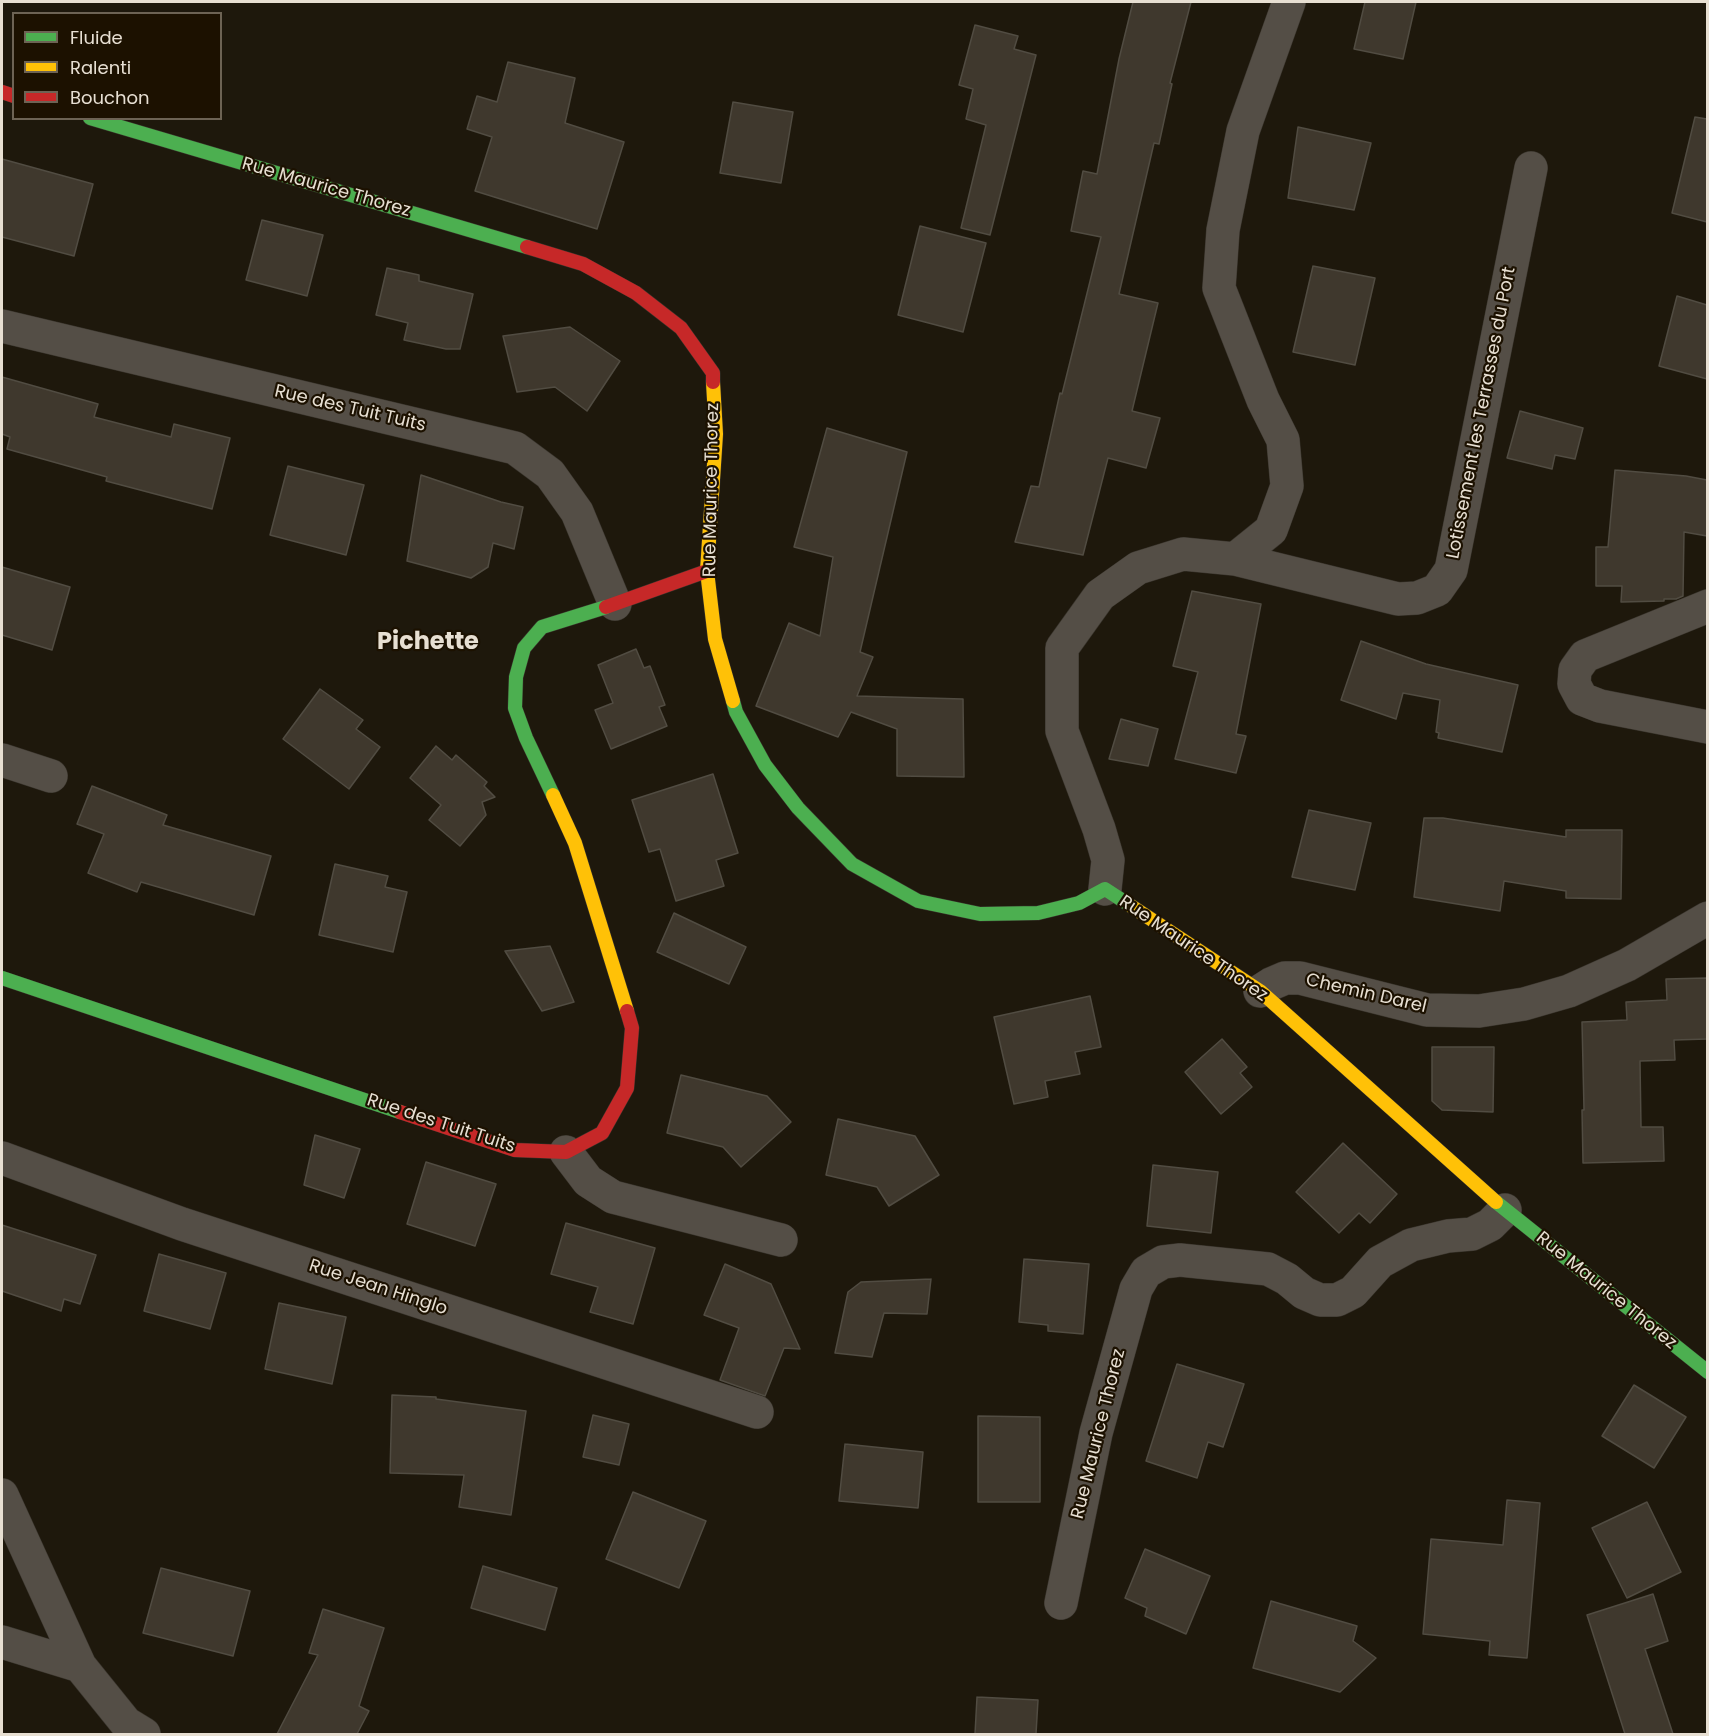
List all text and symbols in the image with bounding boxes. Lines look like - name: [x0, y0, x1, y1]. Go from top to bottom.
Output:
- legend: [12, 12, 222, 120]
- text: Fluide: [70, 25, 123, 50]
- text: Ralenti: [70, 55, 131, 80]
- text: Bouchon: [70, 85, 150, 110]
- street label: Rue Maurice Thorez: [239, 154, 413, 222]
- street label: Lotissement les Terrasses du Port: [1443, 265, 1521, 561]
- street label: Rue des Tuit Tuits: [272, 381, 428, 437]
- street label: Rue Maurice Thorez: [700, 403, 724, 577]
- district label: Pichette: [377, 629, 479, 657]
- street label: Rue Maurice Thorez: [1115, 891, 1271, 1007]
- street label: Chemin Darel: [1304, 970, 1428, 1018]
- street label: Rue des Tuit Tuits: [364, 1090, 518, 1158]
- street label: Rue Maurice Thorez: [1531, 1228, 1681, 1354]
- street label: Rue Jean Hinglo: [306, 1255, 450, 1321]
- street label: Rue Maurice Thorez: [1067, 1347, 1131, 1521]

